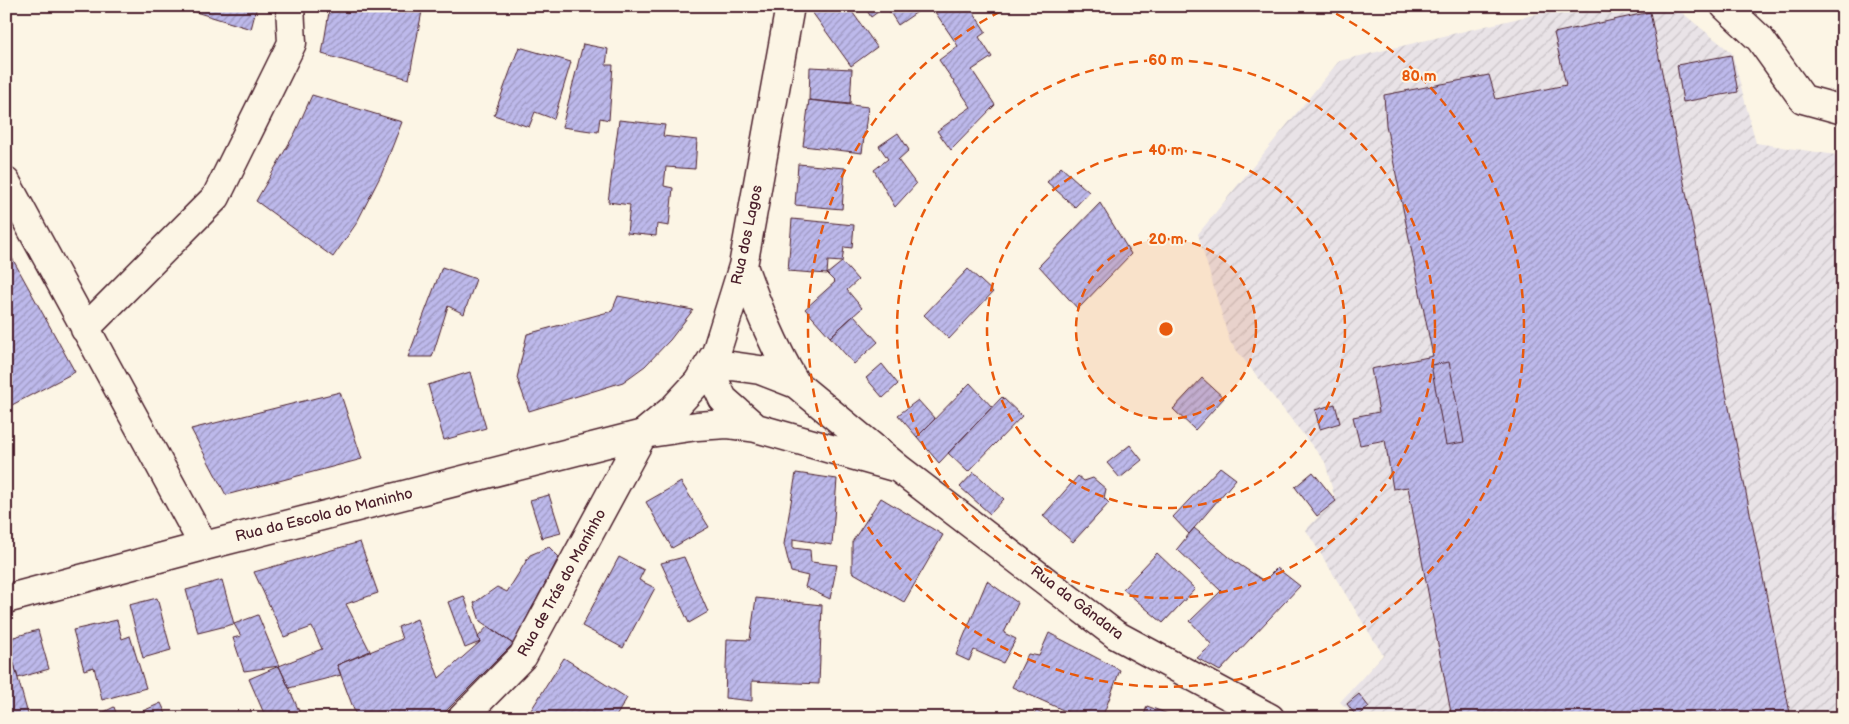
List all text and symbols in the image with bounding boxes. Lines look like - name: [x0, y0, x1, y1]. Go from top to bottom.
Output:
- text: 60 m: [1148, 51, 1184, 70]
- text: 80 m: [1401, 67, 1437, 86]
- text: 40 m: [1148, 141, 1184, 160]
- street label: Rua dos Lagos: [727, 183, 767, 287]
- text: 20 m: [1149, 230, 1184, 249]
- centre of rings: [1157, 320, 1175, 338]
- street label: Rua da Escola do Maninho: [233, 484, 415, 546]
- street label: Rua de Trás do Manínho: [513, 506, 611, 660]
- street label: Rua da Gândara: [1027, 562, 1127, 644]

